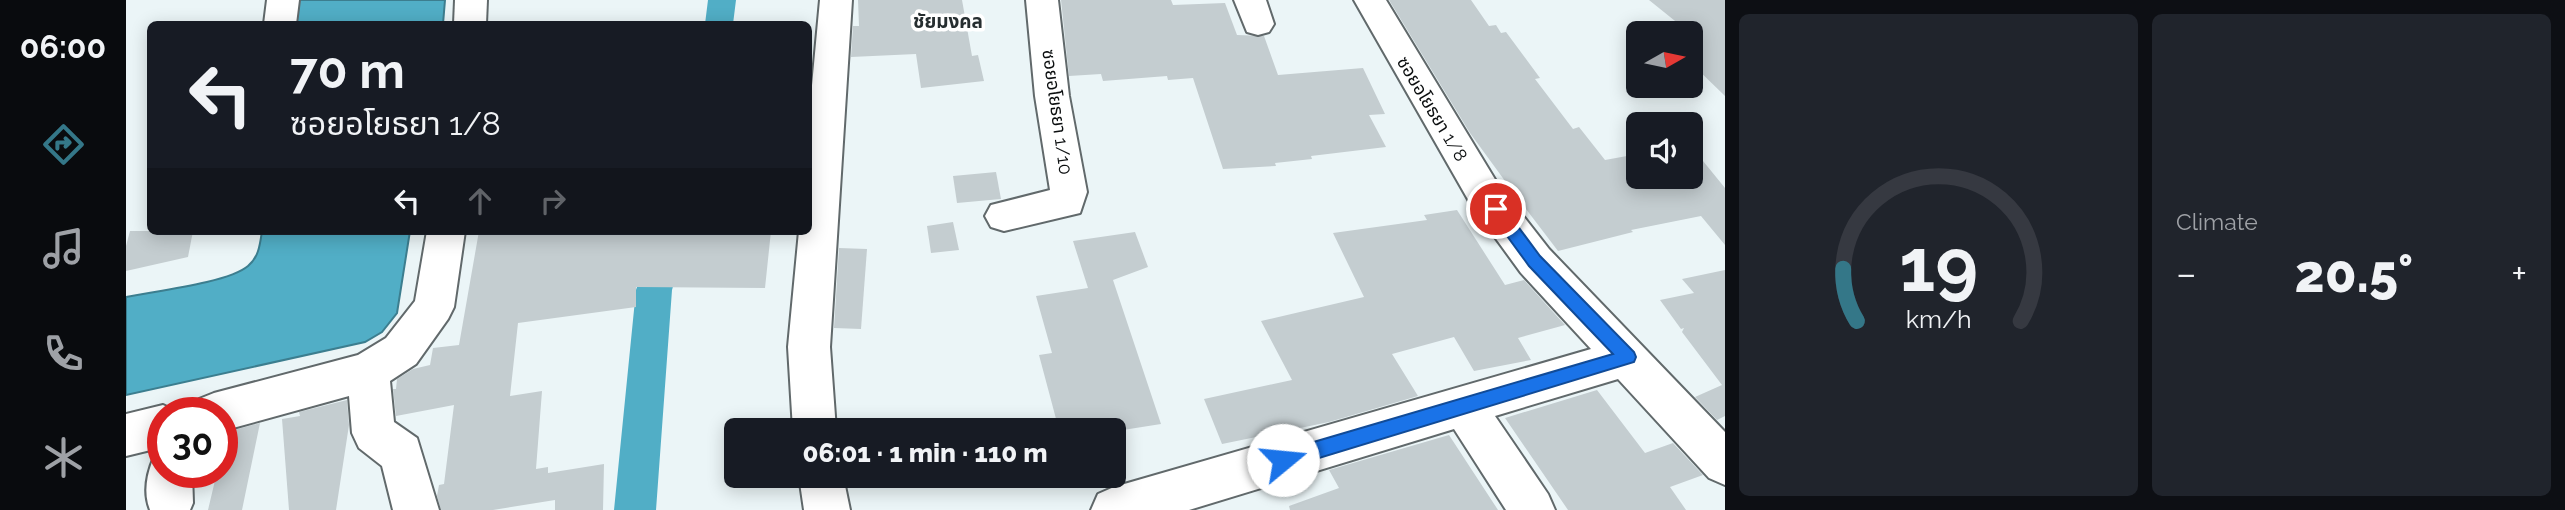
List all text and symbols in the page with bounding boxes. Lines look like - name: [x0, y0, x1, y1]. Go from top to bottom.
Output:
- district label: ชัยมงคล: [913, 10, 983, 32]
- north arrow: [1626, 21, 1703, 98]
- map controls: [1626, 21, 1703, 189]
- text: 06:00: [20, 28, 106, 65]
- text: 70 m: [290, 42, 405, 99]
- street label: ซอยอโยธยา 1/10: [1038, 48, 1077, 176]
- icon: left: [175, 49, 266, 140]
- street label: ซอยอโยธยา 1/8: [1393, 53, 1472, 165]
- text: ซอยอโยธยา 1/8: [290, 105, 501, 142]
- button: sound: [1626, 112, 1703, 189]
- icon: directions: [39, 120, 88, 169]
- pin: [1466, 179, 1526, 239]
- icon: left: [388, 182, 426, 220]
- icon: ahead: [461, 182, 499, 220]
- icon: right: [534, 182, 572, 220]
- icon: arrive: [1477, 190, 1515, 228]
- text: Climate: [2176, 208, 2258, 235]
- text: 19: [1899, 223, 1978, 308]
- icon: music: [39, 224, 88, 273]
- text: 20.5°: [2294, 243, 2413, 304]
- text: −: [2176, 251, 2196, 296]
- text: +: [2511, 251, 2527, 296]
- text: km/h: [1906, 304, 1971, 334]
- icon: phone: [39, 329, 88, 378]
- speed limit sign: 30: [147, 397, 238, 488]
- position arrow: [1246, 423, 1320, 497]
- icon: climate: [39, 433, 88, 482]
- text: 06:01 · 1 min · 110 m: [802, 438, 1048, 468]

